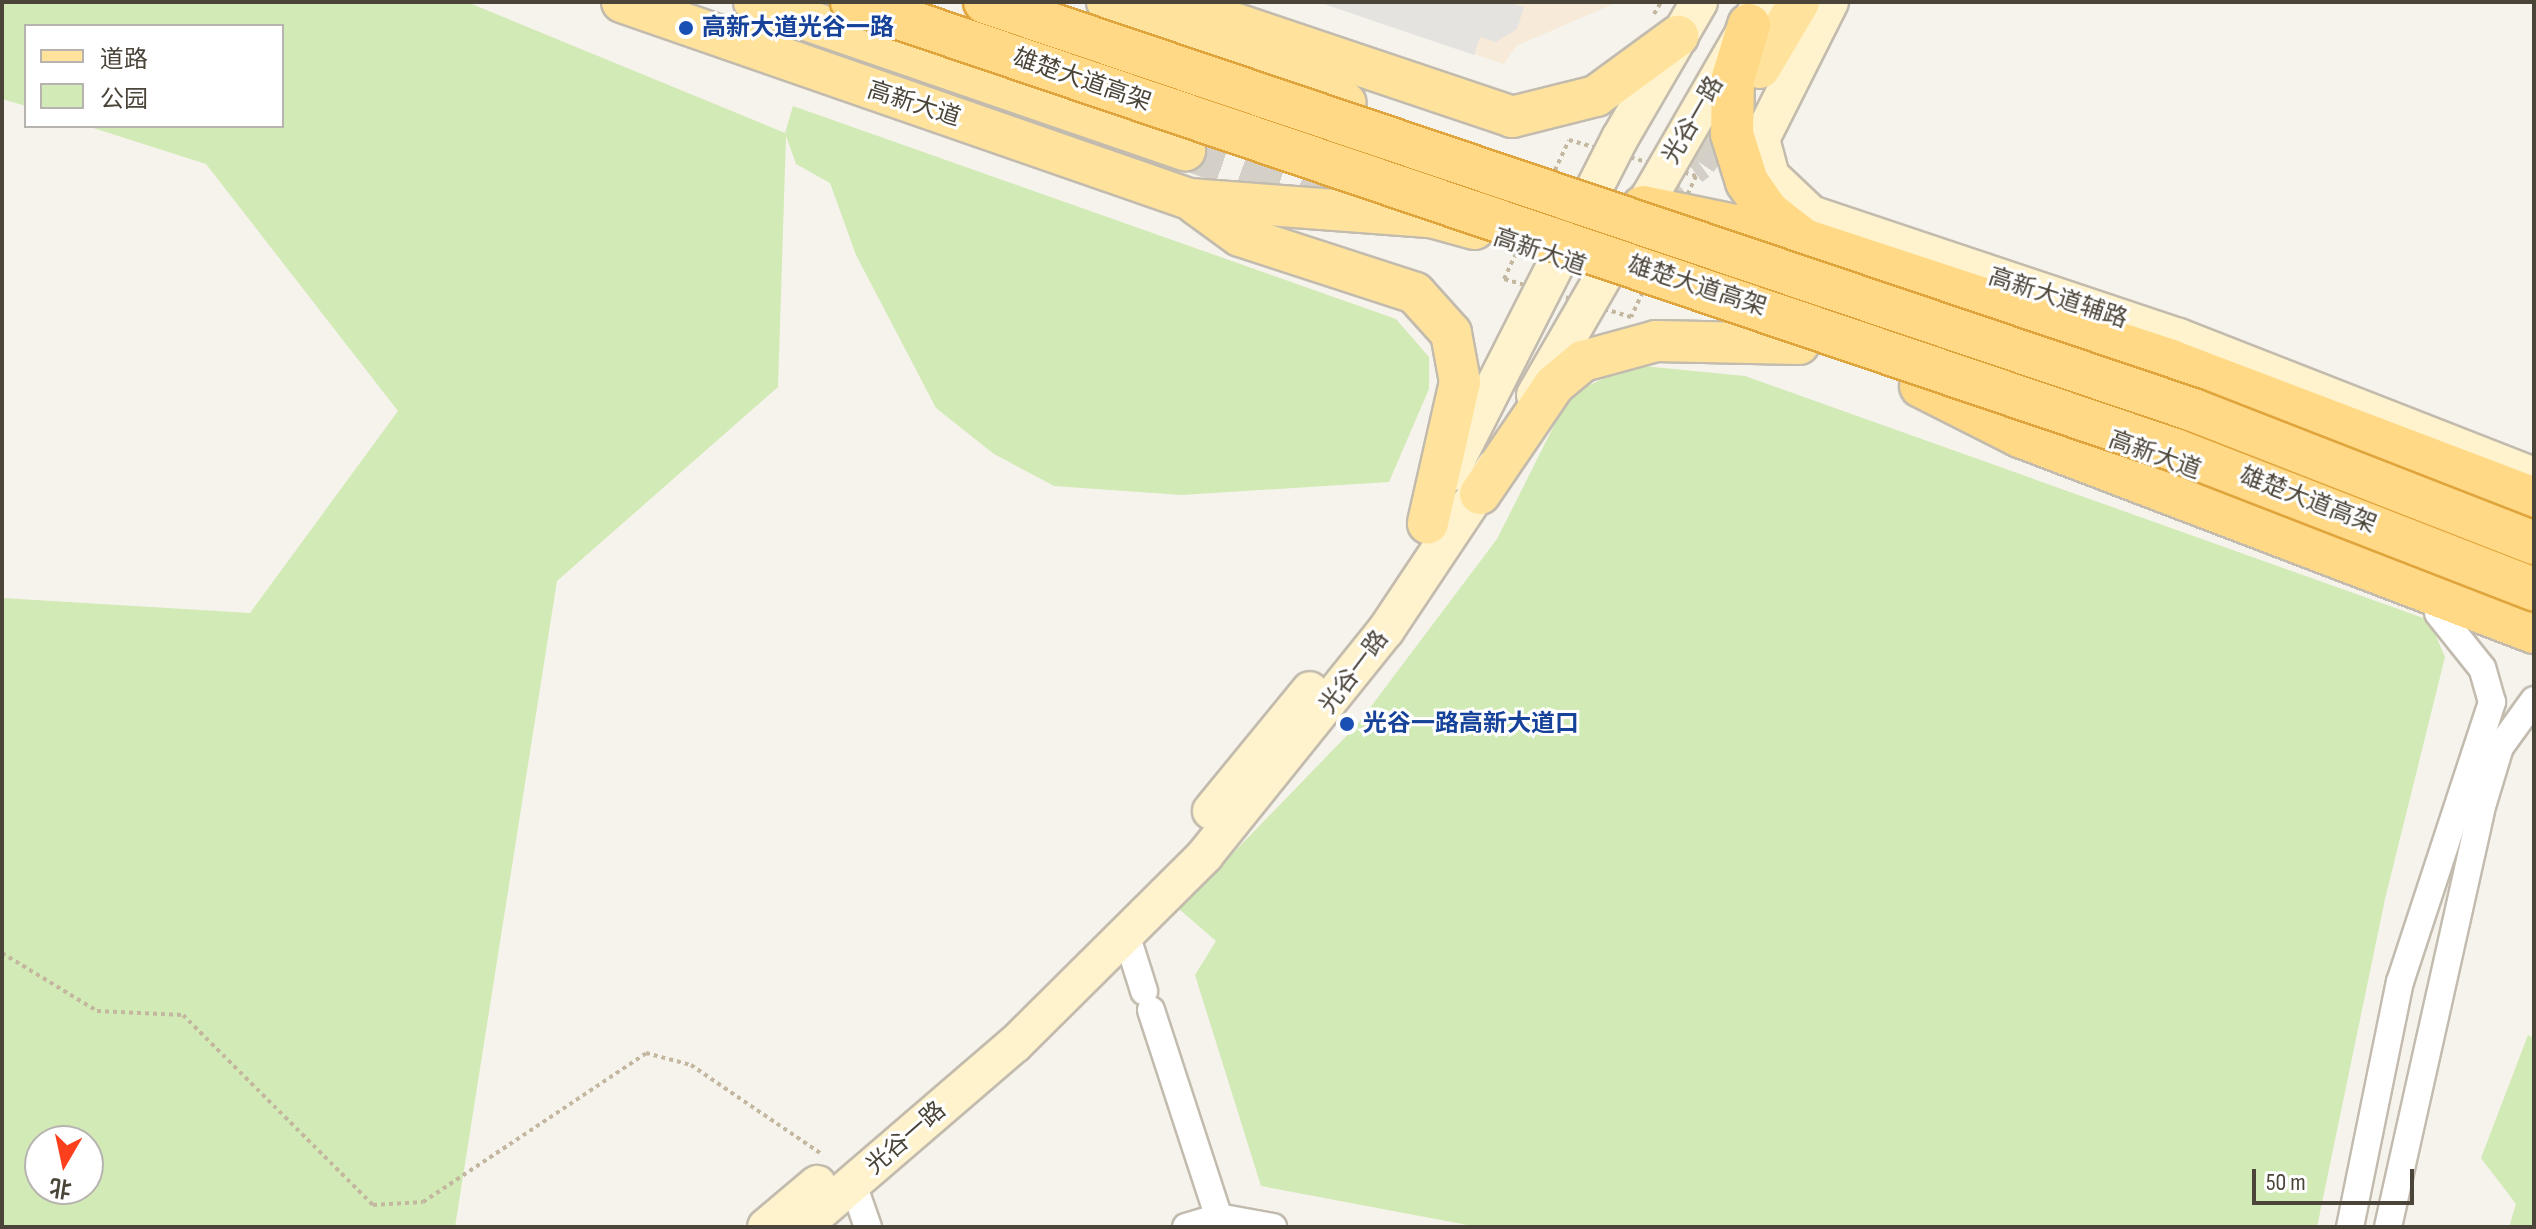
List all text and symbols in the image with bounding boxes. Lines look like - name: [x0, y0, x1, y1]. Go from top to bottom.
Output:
- place label: 高新大道光谷一路: [702, 14, 894, 42]
- marker: 高新大道光谷一路: [677, 19, 695, 37]
- legend: [24, 24, 284, 128]
- street label: 雄楚大道高架: [1009, 43, 1155, 117]
- text: 道路: [100, 45, 148, 74]
- street label: 光谷一路: [1657, 71, 1729, 169]
- street label: 高新大道: [864, 75, 964, 133]
- text: 公园: [100, 85, 148, 114]
- street label: 高新大道: [1490, 223, 1590, 281]
- street label: 雄楚大道高架: [1624, 250, 1770, 322]
- street label: 高新大道辅路: [1985, 262, 2131, 334]
- street label: 高新大道: [2105, 425, 2205, 485]
- street label: 雄楚大道高架: [2236, 461, 2380, 539]
- street label: 光谷一路: [1314, 625, 1394, 719]
- place label: 光谷一路高新大道口: [1363, 710, 1579, 738]
- marker: 光谷一路高新大道口: [1338, 715, 1356, 733]
- street label: 光谷一路: [860, 1096, 952, 1180]
- north arrow: [24, 1125, 104, 1205]
- scale bar: [2256, 1153, 2418, 1203]
- text: 50 m: [2266, 1168, 2306, 1197]
- text: 北: [48, 1172, 73, 1202]

